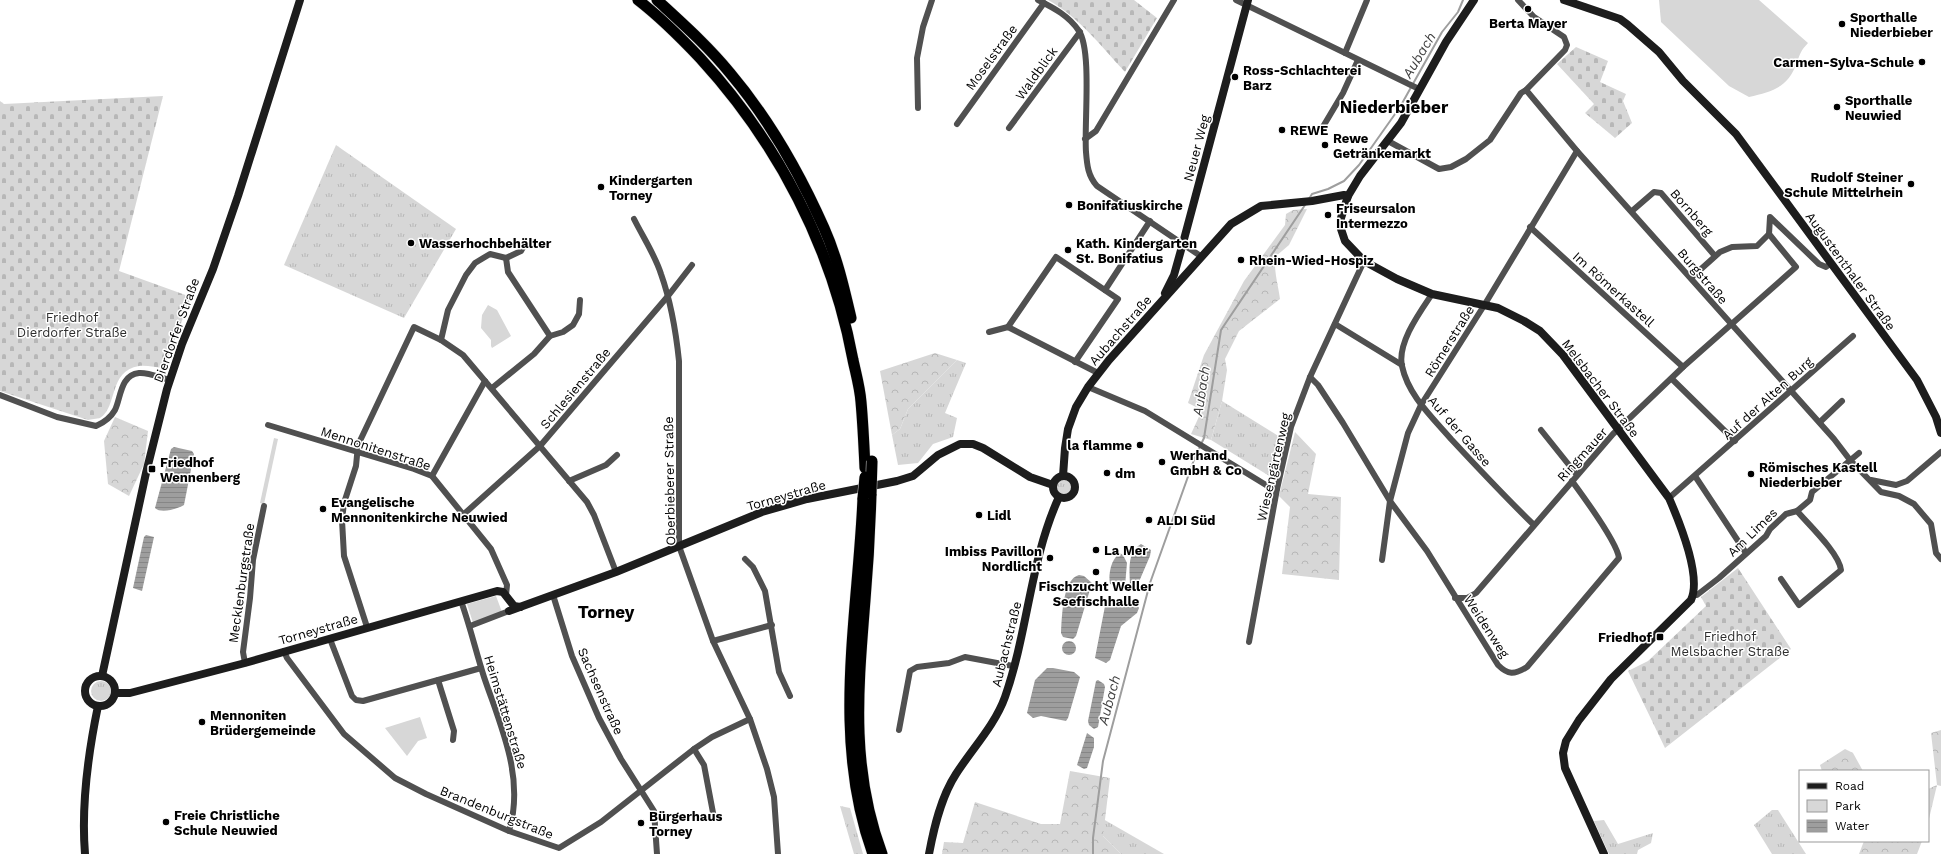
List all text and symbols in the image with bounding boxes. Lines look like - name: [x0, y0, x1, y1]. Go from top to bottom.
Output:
- marker: Berta Mayer: [1523, 4, 1533, 14]
- place label: Sporthalle Niederbieber: [1850, 10, 1933, 40]
- place label: Berta Mayer: [1489, 16, 1567, 31]
- marker: Sporthalle Niederbieber: [1837, 19, 1847, 29]
- street label: Moselstraße: [963, 22, 1020, 93]
- water label: Aubach: [1399, 29, 1439, 82]
- street label: Waldblick: [1012, 43, 1061, 103]
- place label: Carmen-Sylva-Schule: [1773, 55, 1914, 70]
- marker: Carmen-Sylva-Schule: [1917, 57, 1927, 67]
- place label: Ross-Schlachterei Barz: [1243, 63, 1361, 93]
- marker: Ross-Schlachterei Barz: [1230, 72, 1240, 82]
- place label: Sporthalle Neuwied: [1845, 93, 1913, 123]
- district label: Niederbieber: [1340, 97, 1449, 117]
- marker: Sporthalle Neuwied: [1832, 102, 1842, 112]
- street label: Neuer Weg: [1180, 113, 1213, 183]
- place label: REWE: [1290, 123, 1328, 138]
- marker: REWE: [1277, 125, 1287, 135]
- place label: Rewe Getränkemarkt: [1333, 131, 1431, 161]
- marker: Rewe Getränkemarkt: [1320, 140, 1330, 150]
- place label: Rudolf Steiner Schule Mittelrhein: [1784, 170, 1903, 200]
- place label: Kindergarten Torney: [609, 173, 693, 203]
- marker: Rudolf Steiner Schule Mittelrhein: [1906, 179, 1916, 189]
- marker: Kindergarten Torney: [596, 182, 606, 192]
- street label: Bornberg: [1667, 186, 1716, 239]
- place label: Bonifatiuskirche: [1077, 198, 1183, 213]
- marker: Bonifatiuskirche: [1064, 200, 1074, 210]
- place label: Friseursalon Intermezzo: [1336, 201, 1416, 231]
- street label: Augustenthaler Straße: [1803, 209, 1899, 333]
- marker: Friseursalon Intermezzo: [1323, 210, 1333, 220]
- place label: Wasserhochbehälter: [419, 236, 552, 251]
- place label: Kath. Kindergarten St. Bonifatius: [1076, 236, 1197, 266]
- marker: Wasserhochbehälter: [406, 238, 416, 248]
- marker: Kath. Kindergarten St. Bonifatius: [1063, 245, 1073, 255]
- street label: Burgstraße: [1674, 245, 1731, 307]
- street label: Im Römerkastell: [1570, 249, 1657, 330]
- place label: Rhein-Wied-Hospiz: [1249, 253, 1374, 268]
- marker: Rhein-Wied-Hospiz: [1236, 255, 1246, 265]
- street label: Dierdorfer Straße: [151, 276, 202, 385]
- street label: Aubachstraße: [1086, 292, 1155, 368]
- street label: Römerstraße: [1421, 303, 1477, 380]
- park label: Friedhof Dierdorfer Straße: [17, 310, 127, 340]
- street label: Melsbacher Straße: [1559, 336, 1642, 440]
- street label: Schlesienstraße: [537, 345, 614, 432]
- street label: Auf der Alten Burg: [1719, 354, 1816, 443]
- water label: Aubach: [1189, 365, 1213, 418]
- street label: Auf der Gasse: [1425, 393, 1494, 470]
- street label: Wiesengärtenweg: [1254, 411, 1293, 523]
- street label: Oberbieberer Straße: [661, 416, 678, 546]
- street label: Mennonitenstraße: [319, 424, 433, 473]
- street label: Ringmauer: [1554, 424, 1611, 484]
- place label: la flamme: [1067, 438, 1132, 453]
- marker: la flamme: [1135, 440, 1145, 450]
- place label: Werhand GmbH & Co: [1170, 448, 1242, 478]
- place label: Friedhof Wennenberg: [160, 455, 241, 485]
- marker: Werhand GmbH & Co: [1157, 457, 1167, 467]
- place label: Römisches Kastell Niederbieber: [1759, 460, 1878, 490]
- marker: Friedhof Wennenberg: [147, 464, 157, 474]
- place label: dm: [1115, 466, 1135, 481]
- marker: dm: [1102, 468, 1112, 478]
- marker: Römisches Kastell Niederbieber: [1746, 469, 1756, 479]
- street label: Torneystraße: [745, 477, 827, 514]
- place label: Evangelische Mennonitenkirche Neuwied: [331, 495, 508, 525]
- marker: Evangelische Mennonitenkirche Neuwied: [318, 504, 328, 514]
- street label: Am Limes: [1724, 505, 1780, 560]
- place label: Lidl: [987, 508, 1012, 523]
- marker: Lidl: [974, 510, 984, 520]
- place label: ALDI Süd: [1157, 513, 1215, 528]
- marker: ALDI Süd: [1144, 515, 1154, 525]
- street label: Mecklenburgstraße: [226, 522, 257, 644]
- place label: La Mer: [1104, 543, 1148, 558]
- place label: Imbiss Pavillon Nordlicht: [945, 544, 1042, 574]
- marker: La Mer: [1091, 545, 1101, 555]
- marker: Imbiss Pavillon Nordlicht: [1045, 553, 1055, 563]
- marker: Fischzucht Weller Seefischhalle: [1091, 567, 1101, 577]
- place label: Fischzucht Weller Seefischhalle: [1039, 579, 1154, 609]
- street label: Weidenweg: [1461, 592, 1512, 660]
- street label: Aubachstraße: [989, 600, 1024, 688]
- district label: Torney: [578, 602, 635, 622]
- street label: Torneystraße: [277, 611, 359, 648]
- park label: Friedhof Melsbacher Straße: [1671, 629, 1789, 659]
- place label: Friedhof: [1598, 630, 1653, 645]
- marker: Friedhof: [1655, 632, 1665, 642]
- street label: Sachsenstraße: [575, 645, 626, 737]
- street label: Heimstättenstraße: [481, 653, 530, 771]
- water label: Aubach: [1094, 674, 1123, 727]
- place label: Mennoniten Brüdergemeinde: [210, 708, 316, 738]
- marker: Mennoniten Brüdergemeinde: [197, 717, 207, 727]
- legend: [1799, 770, 1929, 842]
- text: Road: [1835, 779, 1864, 793]
- street label: Brandenburgstraße: [438, 783, 556, 842]
- text: Park: [1835, 799, 1861, 813]
- place label: Freie Christliche Schule Neuwied: [174, 808, 280, 838]
- place label: Bürgerhaus Torney: [649, 809, 722, 839]
- marker: Freie Christliche Schule Neuwied: [161, 817, 171, 827]
- marker: Bürgerhaus Torney: [636, 818, 646, 828]
- text: Water: [1835, 819, 1870, 833]

